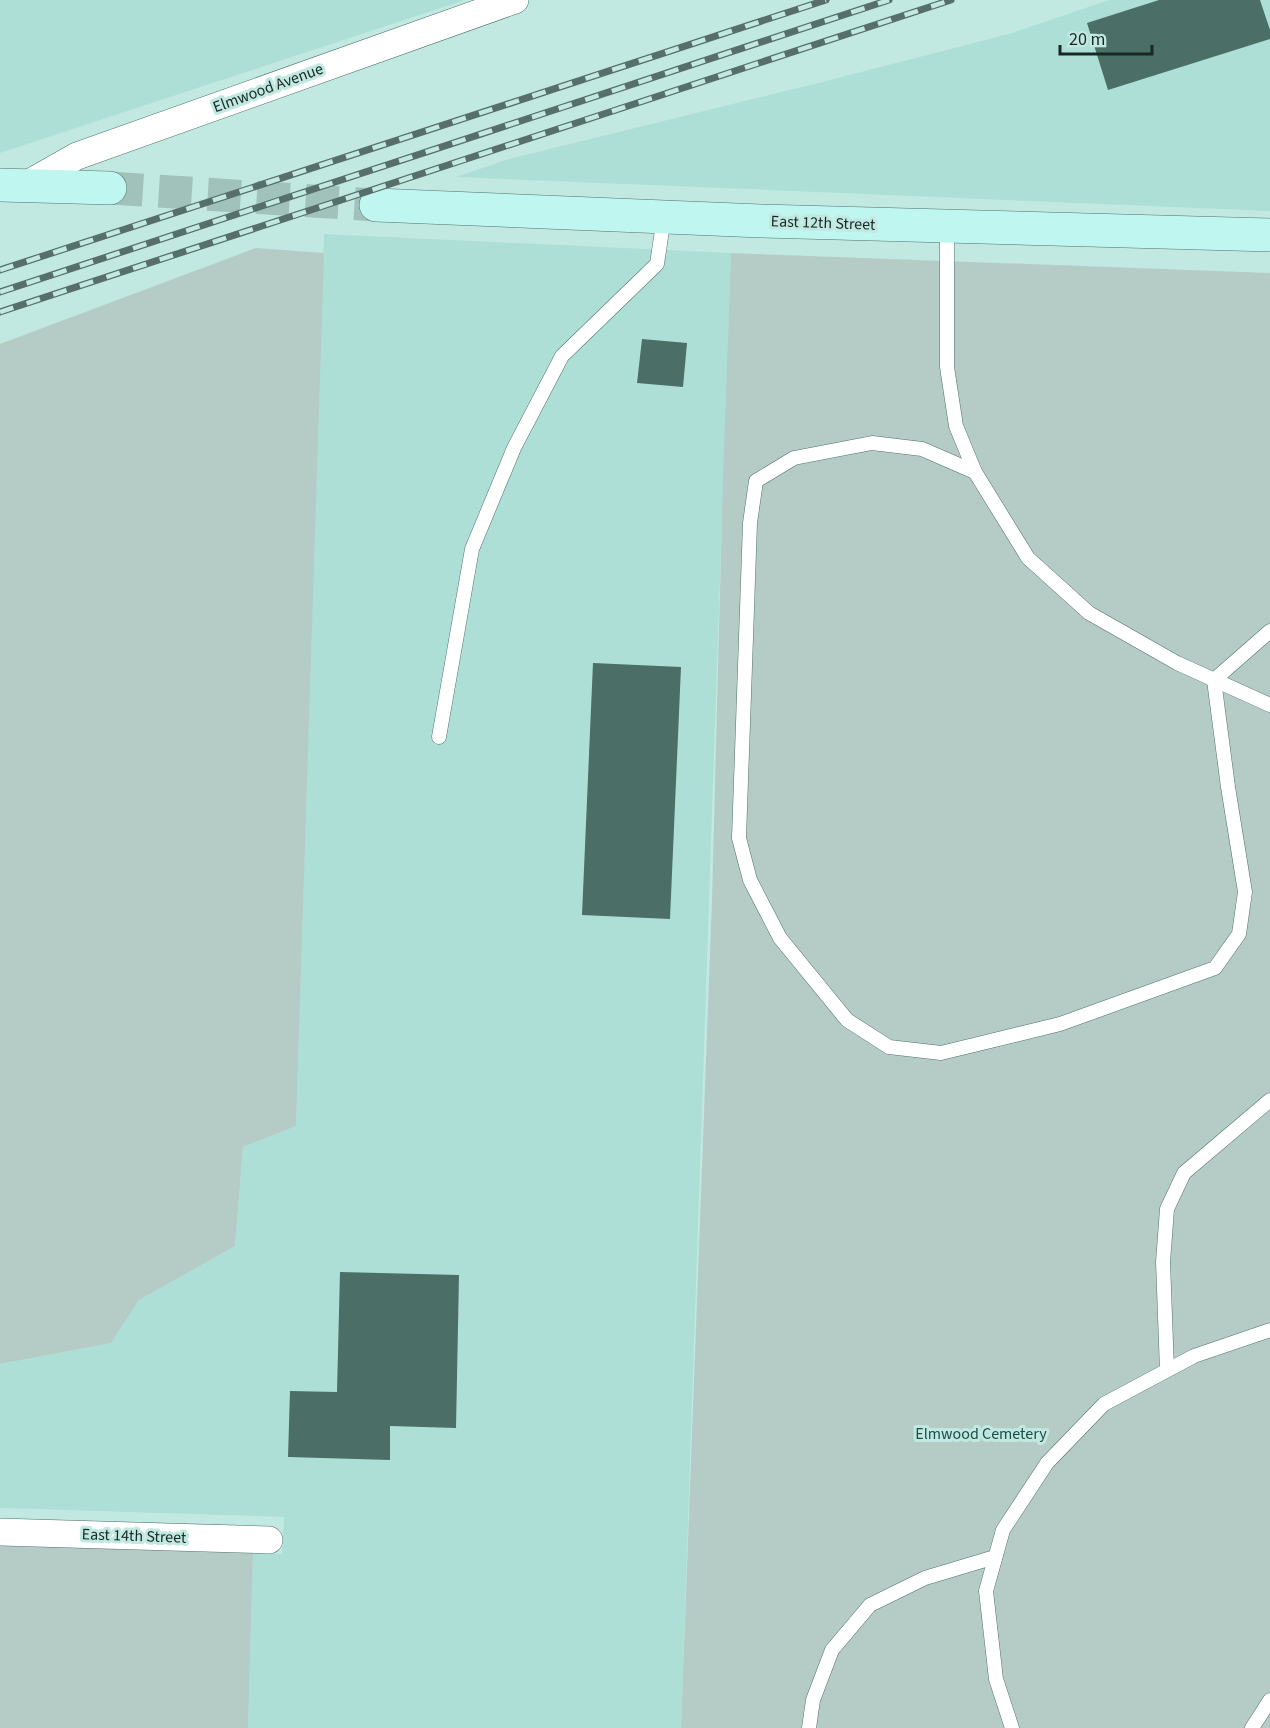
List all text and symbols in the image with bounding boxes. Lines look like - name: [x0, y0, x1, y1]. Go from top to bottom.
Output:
- scale bar: [1060, 18, 1152, 56]
- text: 20 m: [1069, 27, 1105, 52]
- street label: Elmwood Avenue: [210, 58, 326, 118]
- street label: East 12th Street: [770, 210, 876, 236]
- park label: Elmwood Cemetery: [915, 1423, 1047, 1445]
- street label: East 14th Street: [81, 1523, 187, 1549]

